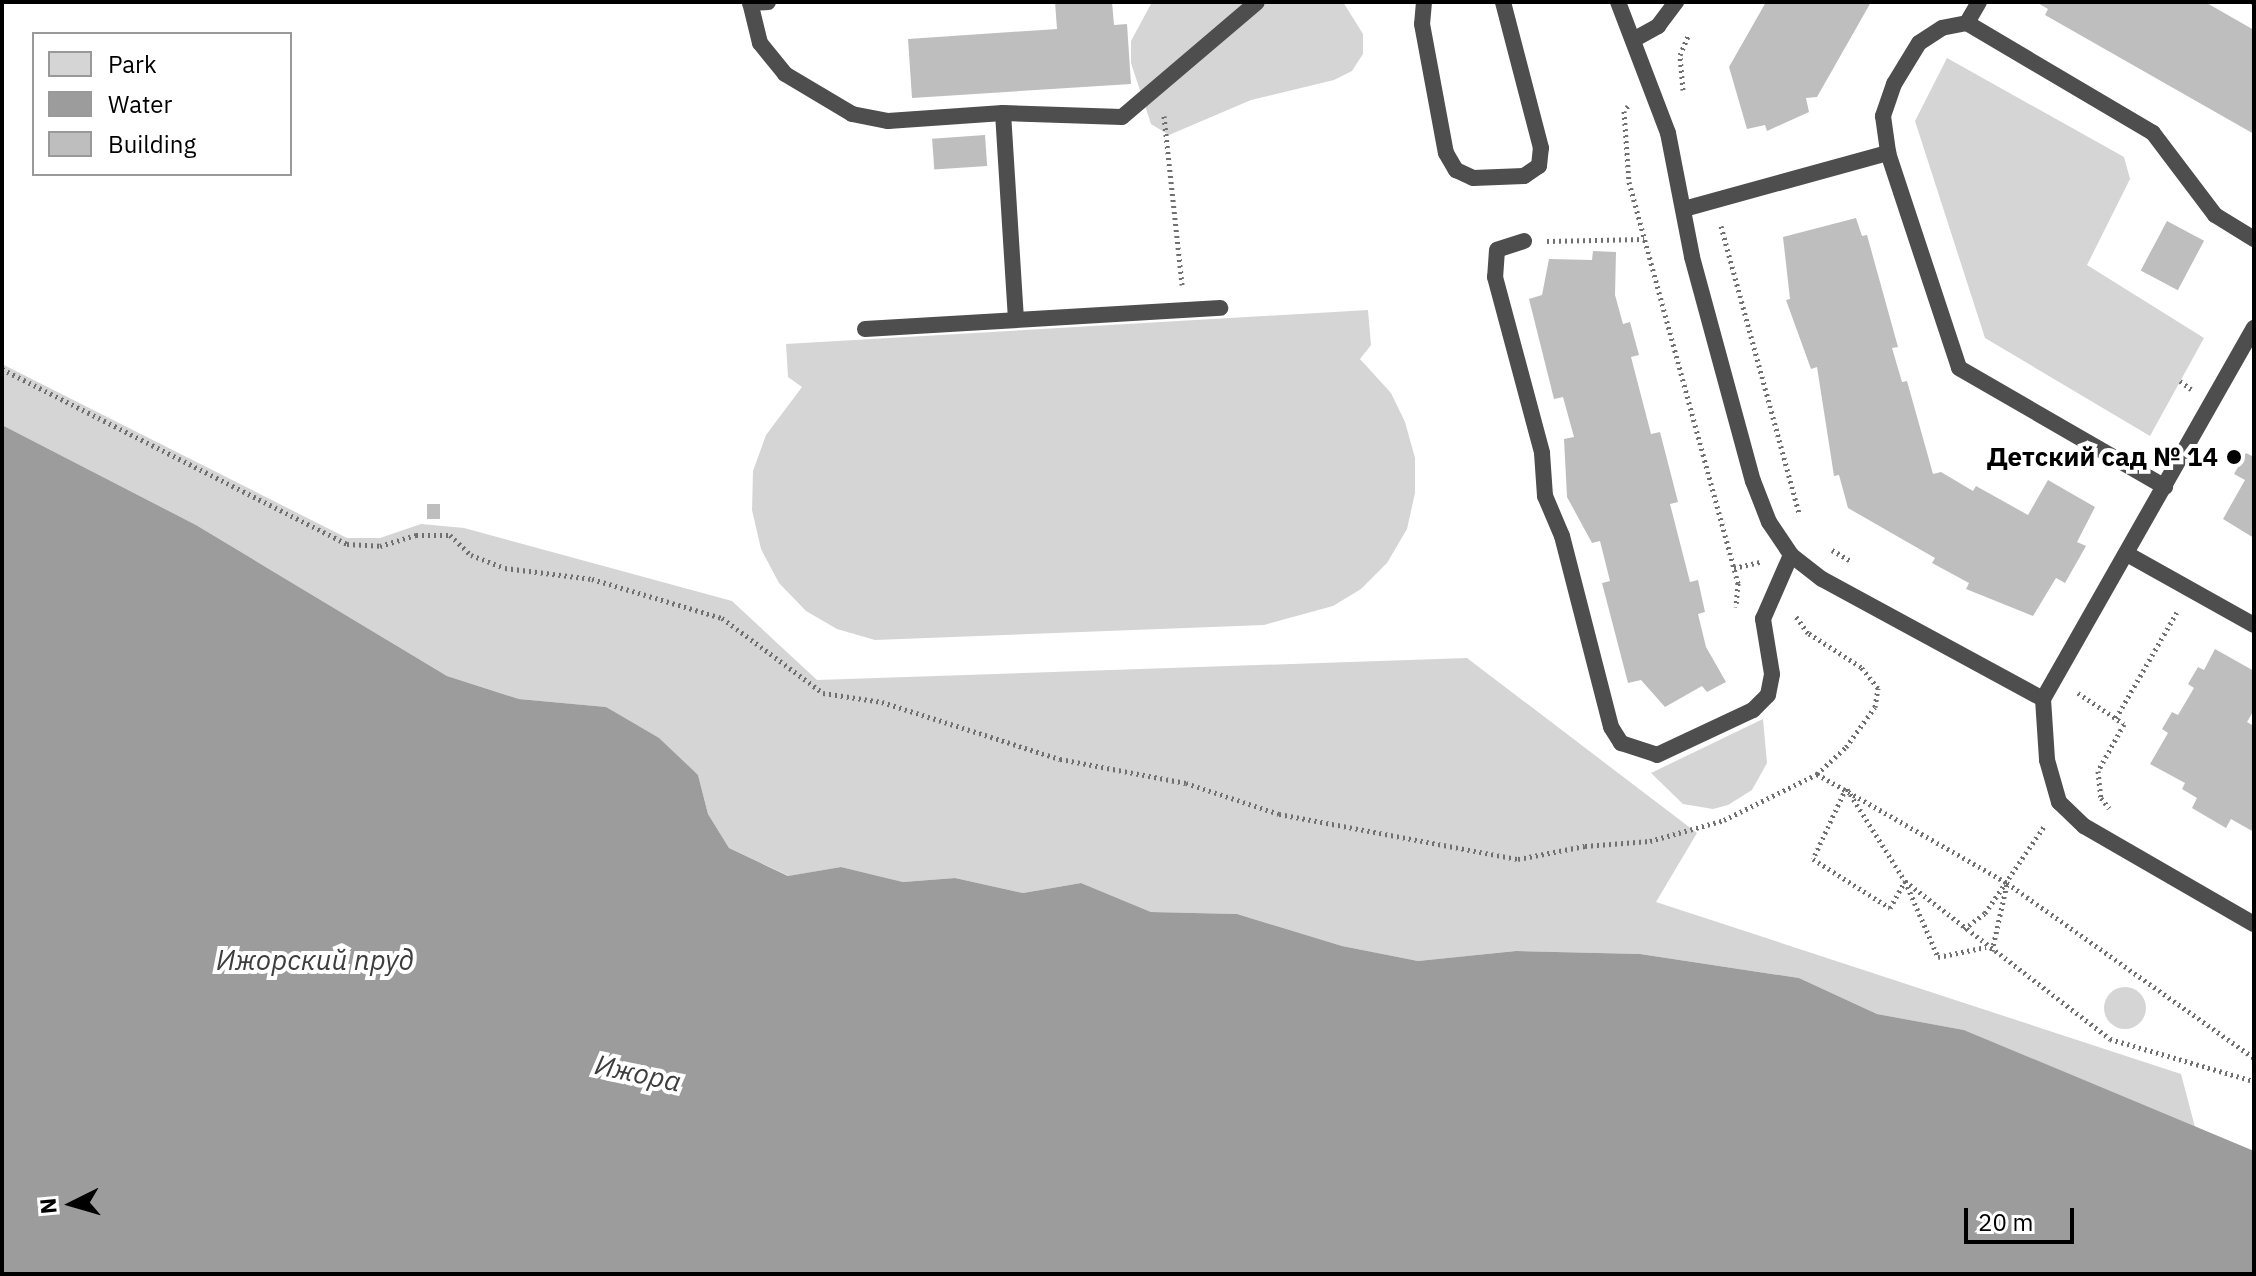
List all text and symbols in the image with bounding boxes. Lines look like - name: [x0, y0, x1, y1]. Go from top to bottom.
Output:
- legend: [32, 32, 292, 176]
- text: Park: [108, 48, 157, 80]
- text: Water: [108, 88, 172, 120]
- text: Building: [108, 128, 196, 160]
- place label: Детский сад № 14: [1987, 441, 2218, 473]
- marker: Детский сад № 14: [2225, 448, 2243, 466]
- water label: Ижорский пруд: [216, 943, 414, 977]
- water label: Ижора: [592, 1047, 684, 1099]
- north arrow: [32, 1164, 112, 1244]
- scale bar: [1968, 1192, 2078, 1242]
- text: N: [32, 1197, 63, 1215]
- text: 20 m: [1978, 1206, 2033, 1238]

